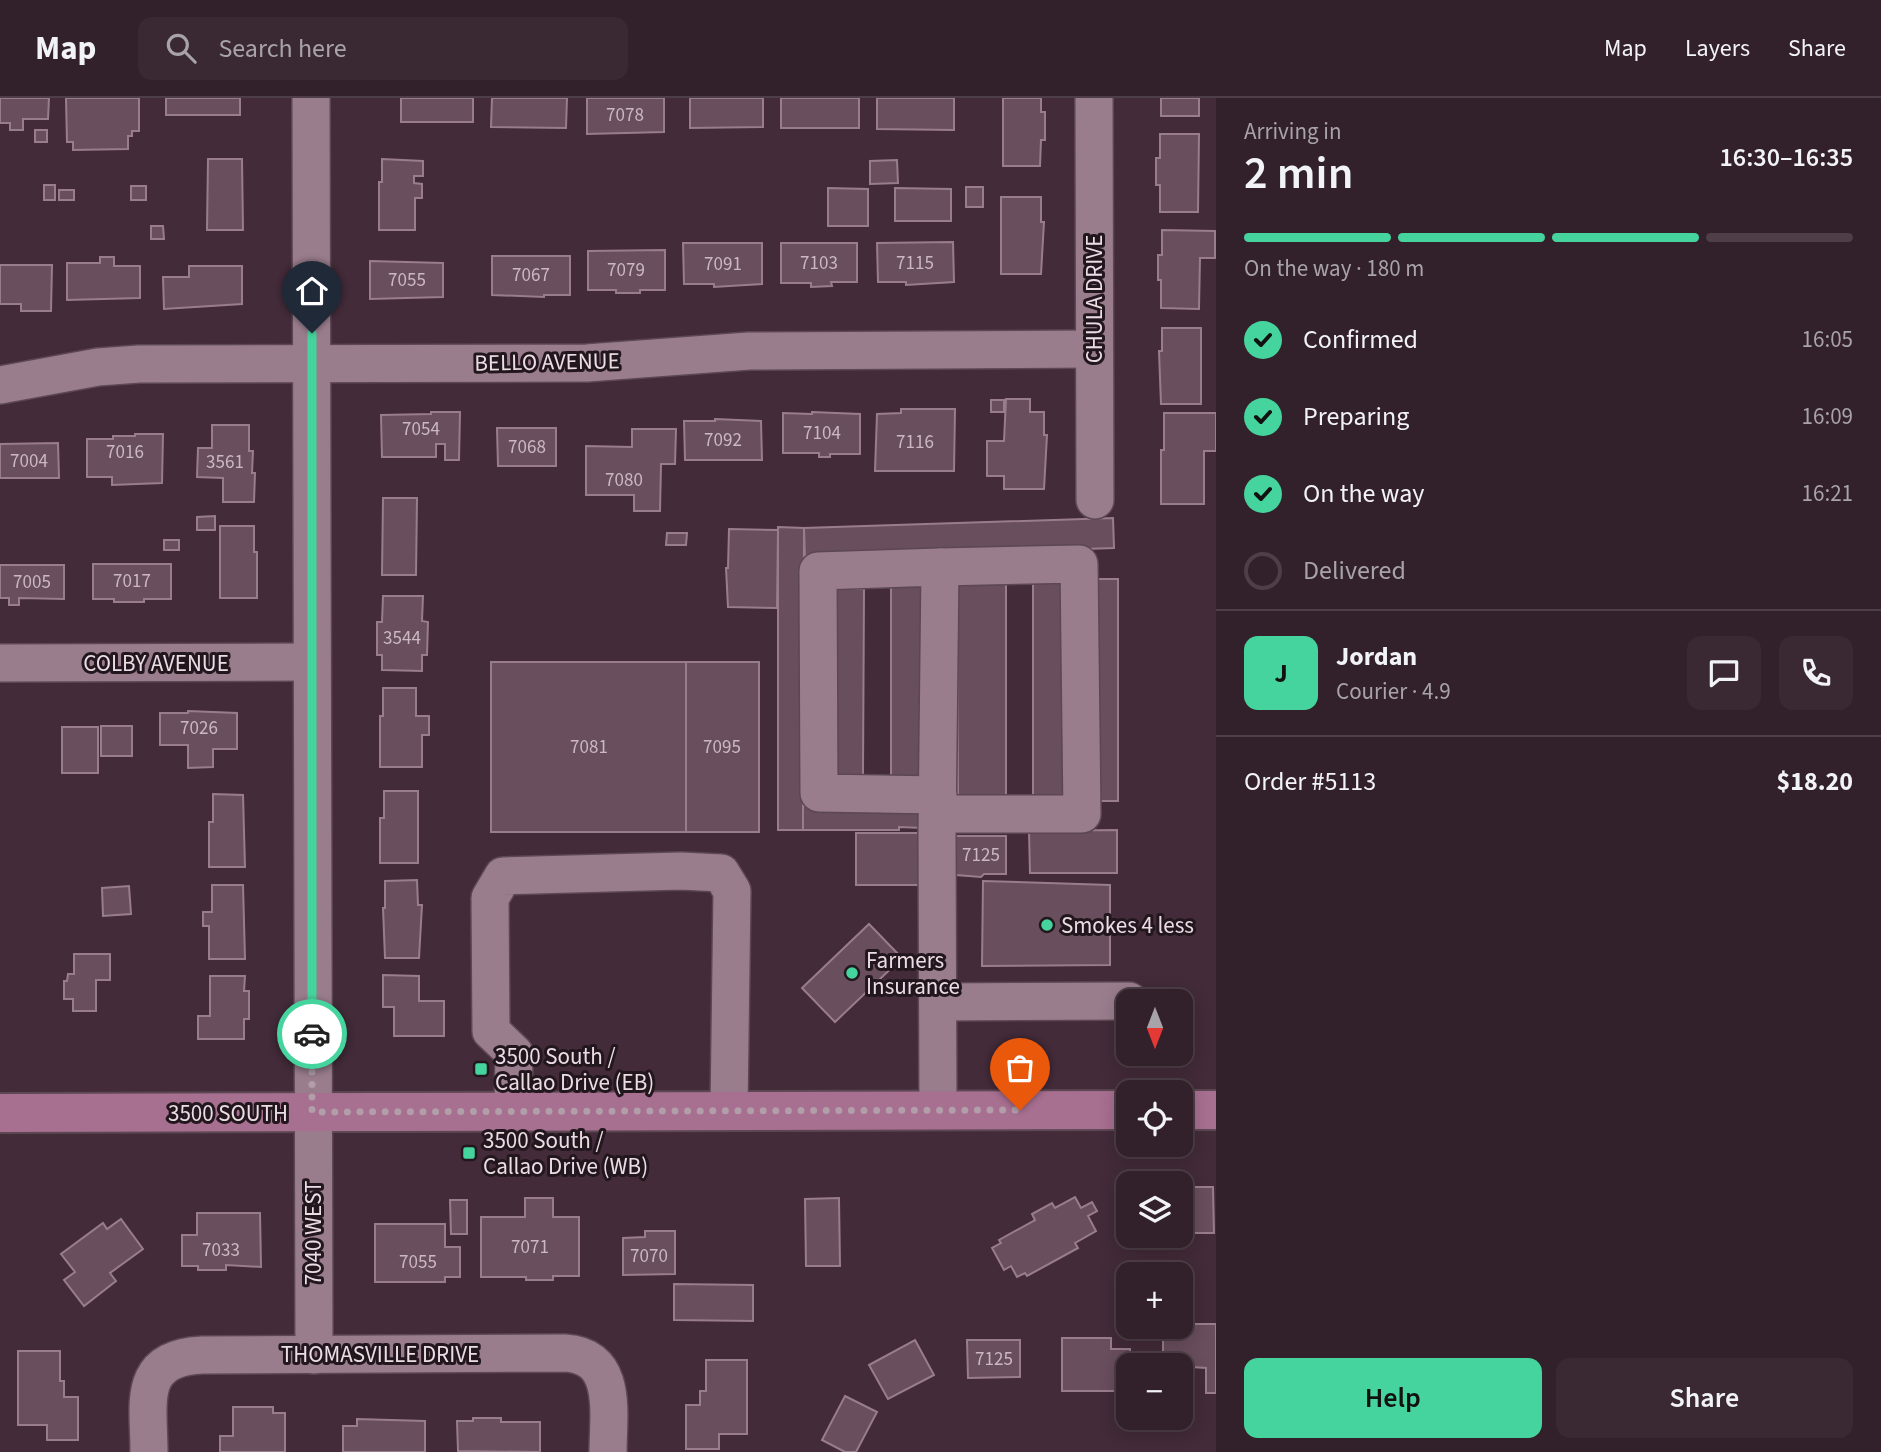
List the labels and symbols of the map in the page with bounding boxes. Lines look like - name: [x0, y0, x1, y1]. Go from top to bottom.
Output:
- house number: 7078: [606, 102, 644, 129]
- street label: CHULA DRIVE: [1078, 235, 1111, 363]
- house number: 7103: [800, 250, 838, 277]
- house number: 7115: [896, 250, 934, 277]
- house number: 7091: [704, 251, 742, 278]
- house number: 7079: [607, 257, 645, 284]
- pin: [282, 261, 342, 333]
- house number: 7067: [512, 262, 550, 289]
- house number: 7055: [388, 267, 426, 294]
- street label: BELLO AVENUE: [474, 344, 620, 380]
- house number: 7054: [402, 416, 440, 443]
- house number: 7104: [803, 420, 841, 447]
- house number: 7092: [704, 427, 742, 454]
- house number: 7116: [896, 429, 934, 456]
- house number: 7068: [508, 434, 546, 461]
- house number: 7016: [106, 439, 144, 466]
- house number: 7004: [10, 448, 48, 475]
- house number: 3561: [206, 449, 244, 476]
- house number: 7080: [605, 467, 643, 494]
- house number: 7017: [113, 568, 151, 595]
- house number: 7005: [13, 569, 51, 596]
- house number: 3544: [383, 625, 421, 652]
- street label: COLBY AVENUE: [83, 647, 229, 680]
- house number: 7026: [180, 715, 218, 742]
- house number: 7081: [570, 734, 608, 761]
- house number: 7095: [703, 734, 741, 761]
- house number: 7125: [962, 842, 1000, 869]
- place label: Smokes 4 less: [1061, 909, 1194, 942]
- marker: Smokes 4 less: [1039, 917, 1055, 933]
- place label: Farmers Insurance: [866, 944, 960, 1003]
- marker: Farmers Insurance: [844, 965, 860, 981]
- north arrow: [1116, 989, 1194, 1066]
- courier: [277, 999, 347, 1069]
- pin: [990, 1038, 1050, 1110]
- place label: 3500 South / Callao Drive (EB): [495, 1040, 654, 1099]
- marker: 3500 South / Callao Drive (EB): [473, 1061, 489, 1077]
- street label: 3500 SOUTH: [168, 1097, 288, 1130]
- place label: 3500 South / Callao Drive (WB): [483, 1124, 648, 1183]
- marker: 3500 South / Callao Drive (WB): [461, 1145, 477, 1161]
- street label: 7040 WEST: [297, 1181, 330, 1285]
- house number: 7071: [511, 1234, 549, 1261]
- house number: 7033: [202, 1237, 240, 1264]
- house number: 7070: [630, 1243, 668, 1270]
- house number: 7055: [399, 1249, 437, 1276]
- street label: THOMASVILLE DRIVE: [281, 1338, 479, 1371]
- house number: 7125: [975, 1346, 1013, 1373]

